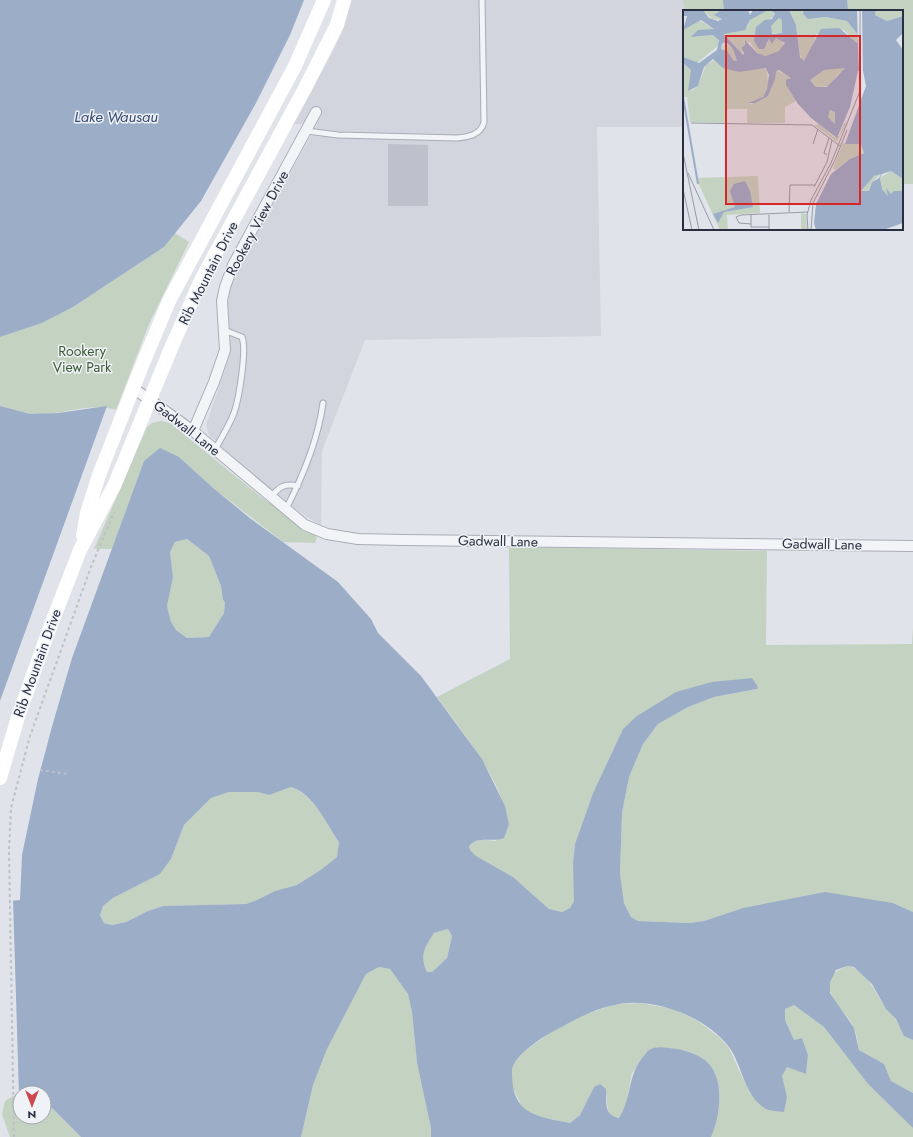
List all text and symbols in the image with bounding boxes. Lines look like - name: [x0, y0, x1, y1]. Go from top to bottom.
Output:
- inset map: [683, 10, 903, 230]
- water label: Lake Wausau: [74, 106, 158, 128]
- street label: Rookery View Drive: [221, 167, 293, 279]
- street label: Rib Mountain Drive: [173, 218, 243, 328]
- park label: Rookery View Park: [53, 341, 112, 377]
- street label: Gadwall Lane: [149, 395, 225, 461]
- street label: Gadwall Lane: [458, 530, 538, 552]
- street label: Gadwall Lane: [782, 533, 862, 555]
- street label: Rib Mountain Drive: [8, 606, 66, 720]
- north arrow: [12, 1085, 52, 1125]
- text: N: [28, 1107, 36, 1123]

